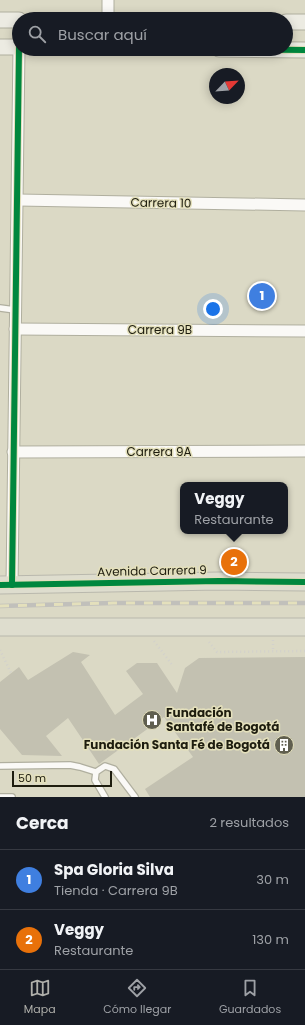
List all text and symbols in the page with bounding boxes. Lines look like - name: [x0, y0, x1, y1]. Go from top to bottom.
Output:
- search box: [12, 12, 293, 56]
- icon: search: [26, 23, 48, 45]
- text: Buscar aquí: [58, 24, 147, 45]
- north arrow: [209, 68, 245, 104]
- street label: Carrera 10: [130, 193, 192, 212]
- pin: 1: [249, 281, 275, 311]
- your location: [203, 299, 223, 319]
- street label: Carrera 9B: [128, 321, 192, 338]
- street label: Carrera 9A: [126, 443, 192, 460]
- popup: [180, 482, 288, 534]
- text: Veggy: [194, 488, 244, 509]
- text: Restaurante: [194, 510, 274, 529]
- pin: 2: [221, 547, 247, 577]
- street label: Avenida Carrera 9: [97, 561, 207, 580]
- place label: Fundación Santafé de Bogotá: [166, 704, 279, 735]
- hospital icon: Fundación Santafé de Bogotá: [141, 709, 163, 731]
- building icon: Fundación Santa Fé de Bogotá: [273, 734, 295, 756]
- place label: Fundación Santa Fé de Bogotá: [84, 736, 270, 753]
- scale bar: [12, 769, 112, 788]
- text: 50 m: [18, 770, 46, 786]
- text: Cerca: [16, 811, 69, 835]
- text: 2 resultados: [209, 813, 289, 832]
- text: Spa Gloria Silva: [54, 859, 174, 880]
- text: 1: [27, 870, 31, 889]
- text: 30 m: [256, 870, 289, 889]
- text: Tienda · Carrera 9B: [54, 881, 178, 900]
- text: Veggy: [54, 919, 104, 940]
- text: 2: [25, 930, 33, 949]
- text: 130 m: [252, 930, 289, 949]
- text: Restaurante: [54, 941, 133, 960]
- tab: Mapa: [24, 977, 56, 1018]
- tab: Cómo llegar: [103, 977, 171, 1018]
- tab: Guardados: [219, 977, 281, 1018]

